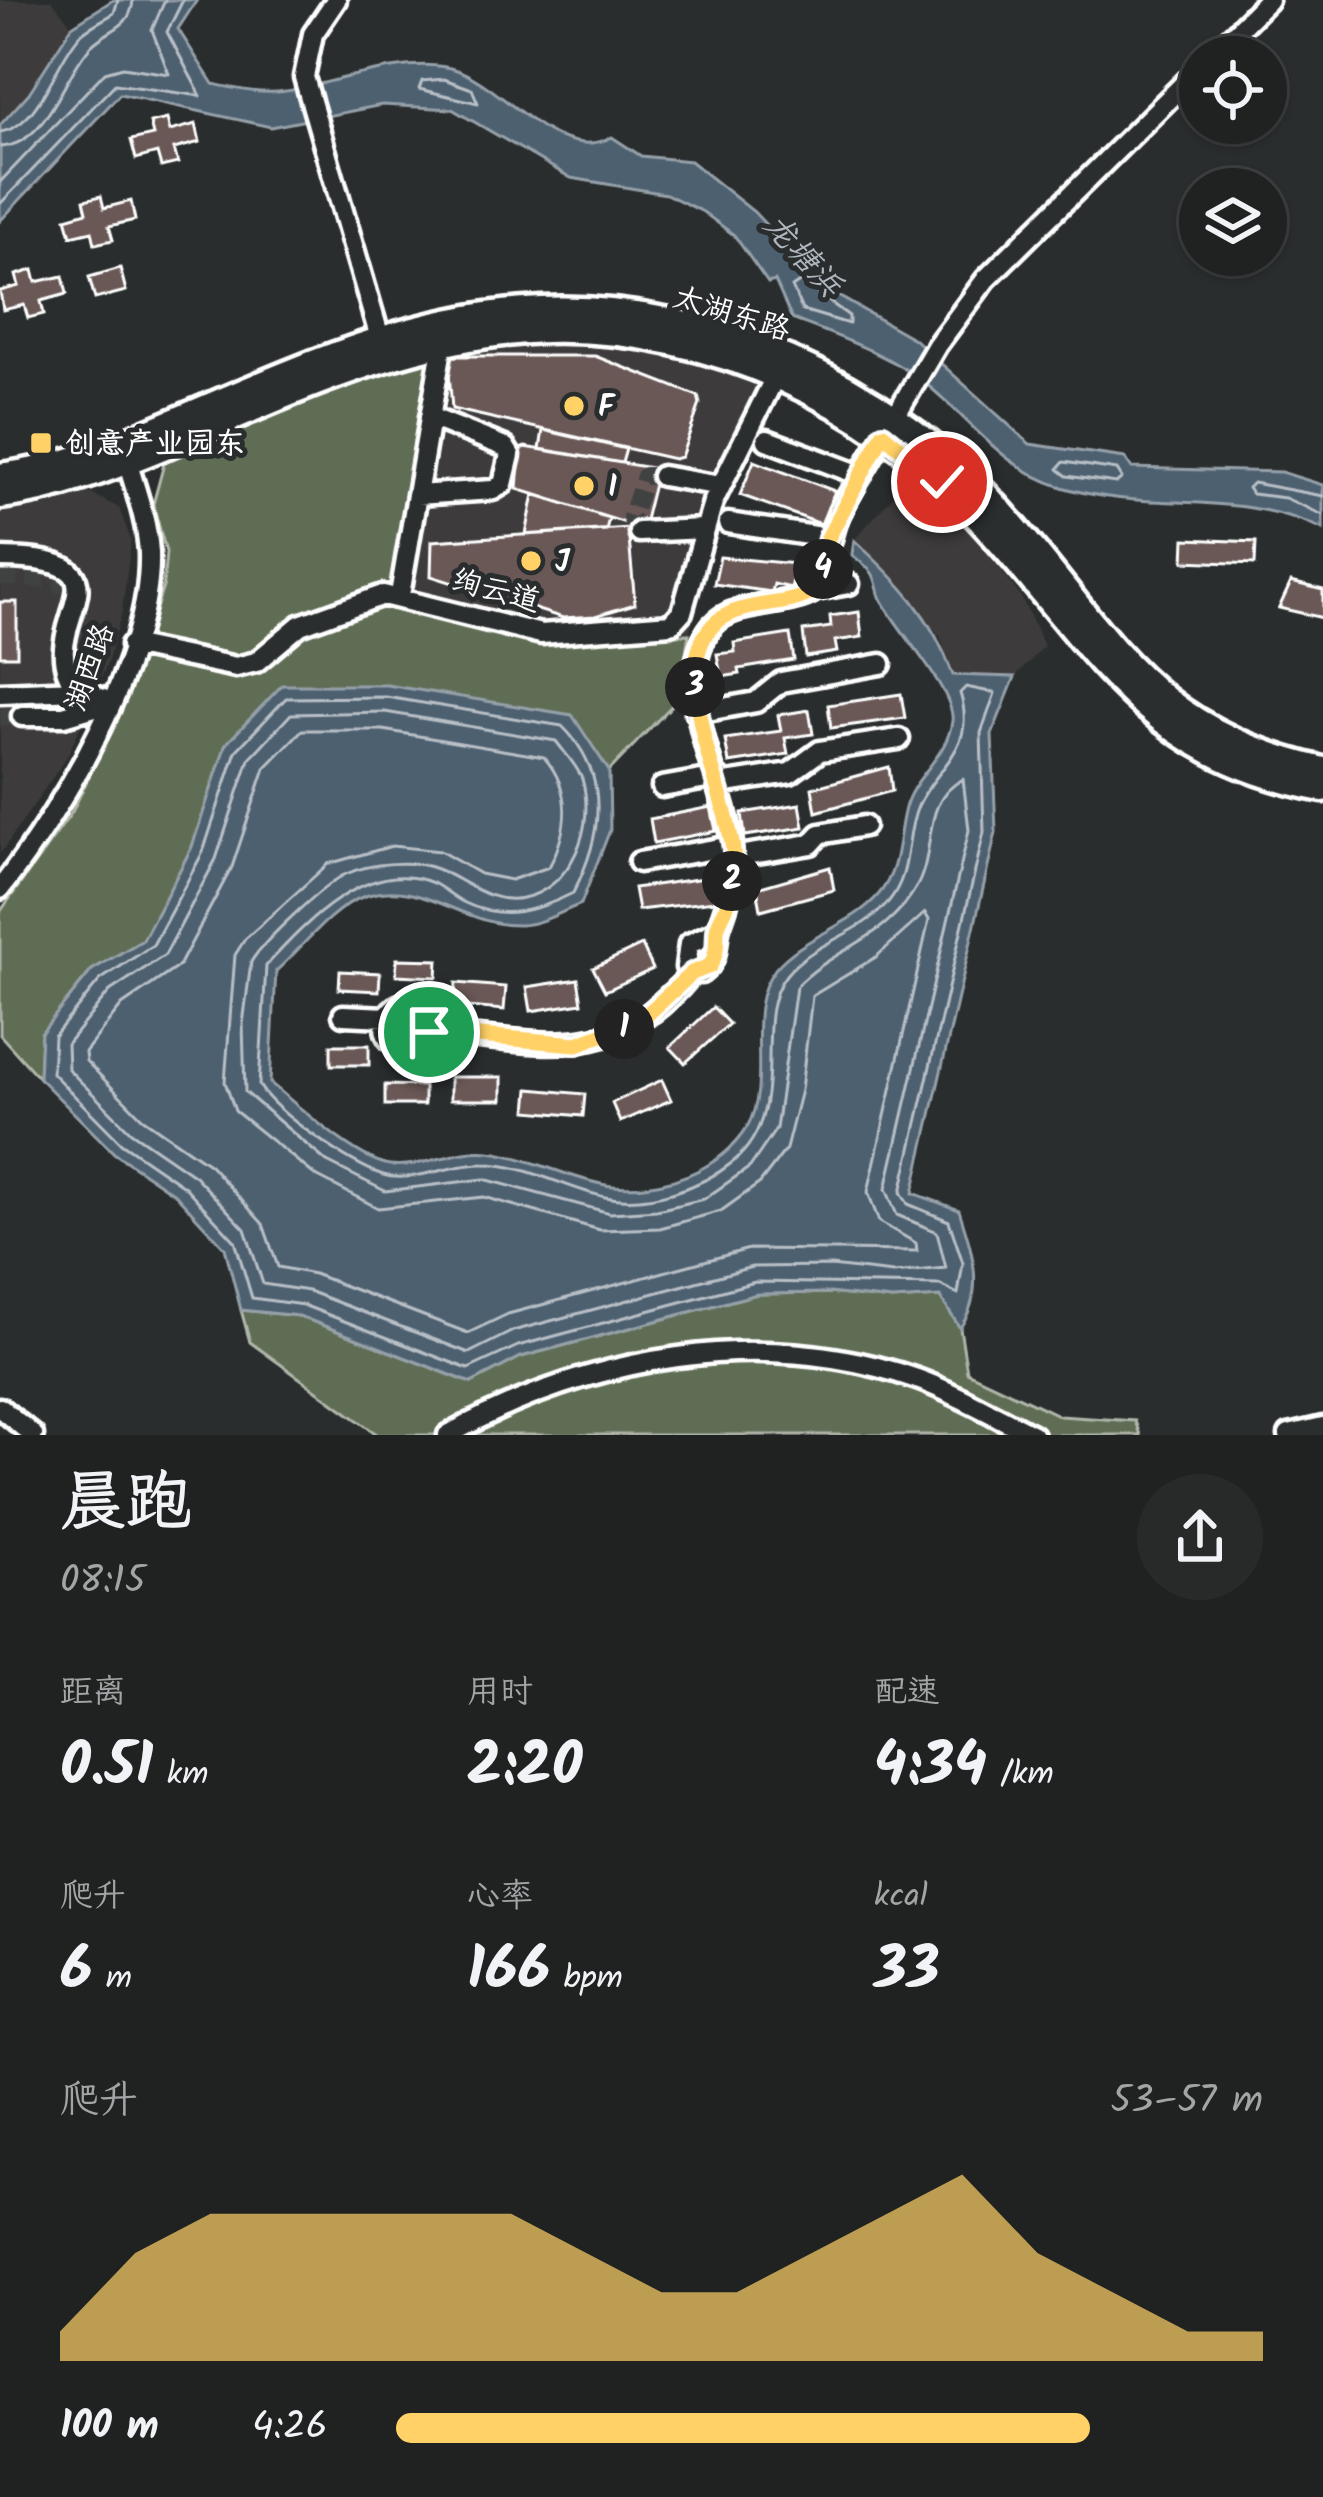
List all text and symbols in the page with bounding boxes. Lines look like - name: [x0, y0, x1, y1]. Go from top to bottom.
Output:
- map controls: [1179, 36, 1287, 276]
- button: locate: [1179, 36, 1287, 144]
- button: layers: [1179, 168, 1287, 276]
- water label: 龙塘浜: [749, 202, 855, 312]
- street label: 太湖东路: [667, 274, 796, 355]
- place label: F: [598, 384, 616, 432]
- marker: F: [561, 393, 587, 419]
- place label: 创意产业园东: [65, 421, 245, 469]
- marker: 创意产业园东: [28, 430, 54, 456]
- pin: [891, 431, 993, 533]
- icon: check: [909, 449, 975, 515]
- place label: I: [608, 464, 617, 512]
- marker: I: [571, 473, 597, 499]
- place label: J: [555, 539, 571, 587]
- pin: 4: [793, 539, 853, 599]
- text: 4: [814, 542, 832, 595]
- marker: J: [518, 548, 544, 574]
- street label: 绚云道: [446, 557, 545, 627]
- street label: 湖西路: [53, 617, 129, 718]
- pin: 3: [665, 657, 725, 717]
- text: 3: [686, 660, 704, 713]
- pin: 2: [702, 851, 762, 911]
- text: 2: [722, 854, 742, 907]
- pin: [378, 981, 480, 1083]
- icon: arrive: [396, 999, 462, 1065]
- pin: 1: [594, 999, 654, 1059]
- text: 1: [619, 1002, 629, 1055]
- text: 晨跑: [60, 1453, 192, 1558]
- button: share: [1137, 1474, 1263, 1600]
- text: 08:15: [60, 1551, 146, 1613]
- text: 距离: [60, 1667, 126, 1720]
- text: 用时: [467, 1667, 533, 1720]
- text: 配速: [874, 1667, 940, 1720]
- text: 0.51: [60, 1720, 153, 1816]
- text: 2:20: [467, 1720, 583, 1816]
- text: 4:34: [874, 1720, 987, 1816]
- text: km: [153, 1749, 208, 1802]
- text: /km: [987, 1749, 1054, 1802]
- text: 爬升: [60, 1871, 126, 1924]
- text: 心率: [467, 1871, 533, 1924]
- text: kcal: [874, 1871, 928, 1924]
- text: 6: [60, 1924, 93, 2020]
- text: 166: [467, 1924, 550, 2020]
- text: 33: [874, 1924, 940, 2020]
- text: m: [93, 1953, 132, 2006]
- text: bpm: [550, 1953, 623, 2006]
- text: 爬升: [60, 2071, 138, 2133]
- text: 53–57 m: [1110, 2071, 1263, 2133]
- text: 100 m: [60, 2397, 159, 2459]
- text: 4:26: [252, 2397, 327, 2459]

